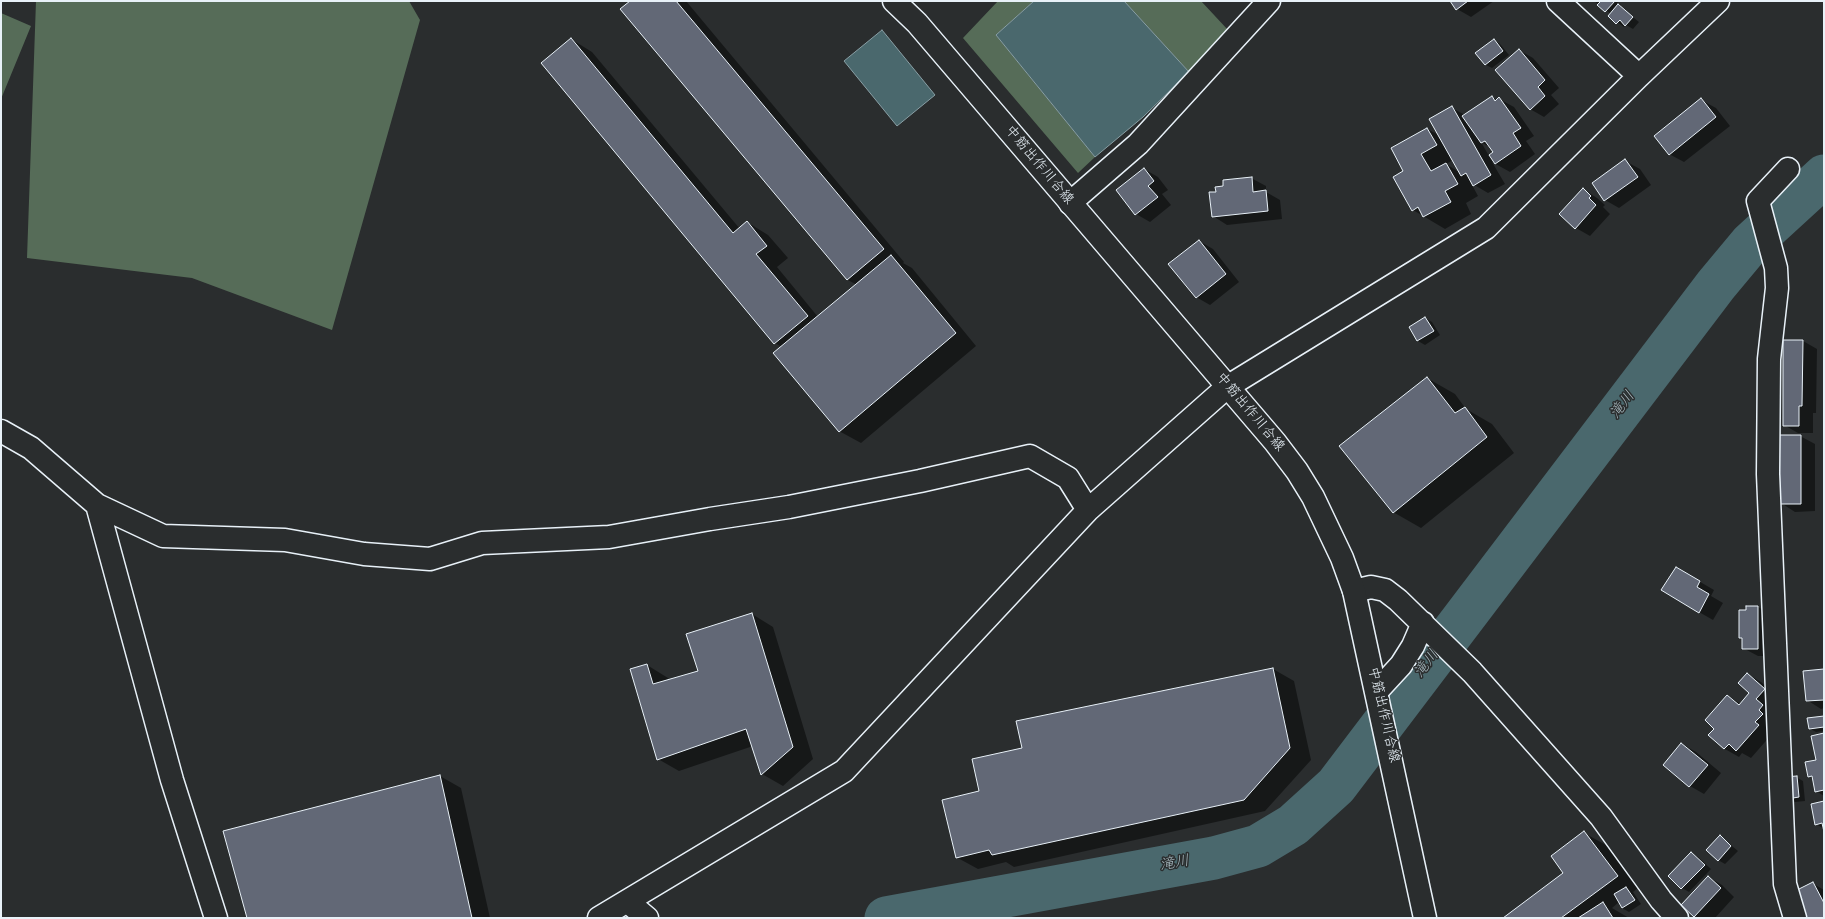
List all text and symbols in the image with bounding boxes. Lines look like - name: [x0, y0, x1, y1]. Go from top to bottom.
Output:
- street label: 中筋出作川合線: [1000, 123, 1076, 209]
- street label: 中筋出作川合線: [1211, 370, 1287, 456]
- water label: 滝川: [1608, 389, 1640, 423]
- water label: 滝川: [1412, 648, 1444, 682]
- street label: 中筋出作川合線: [1363, 665, 1401, 765]
- water label: 滝川: [1159, 854, 1191, 876]

